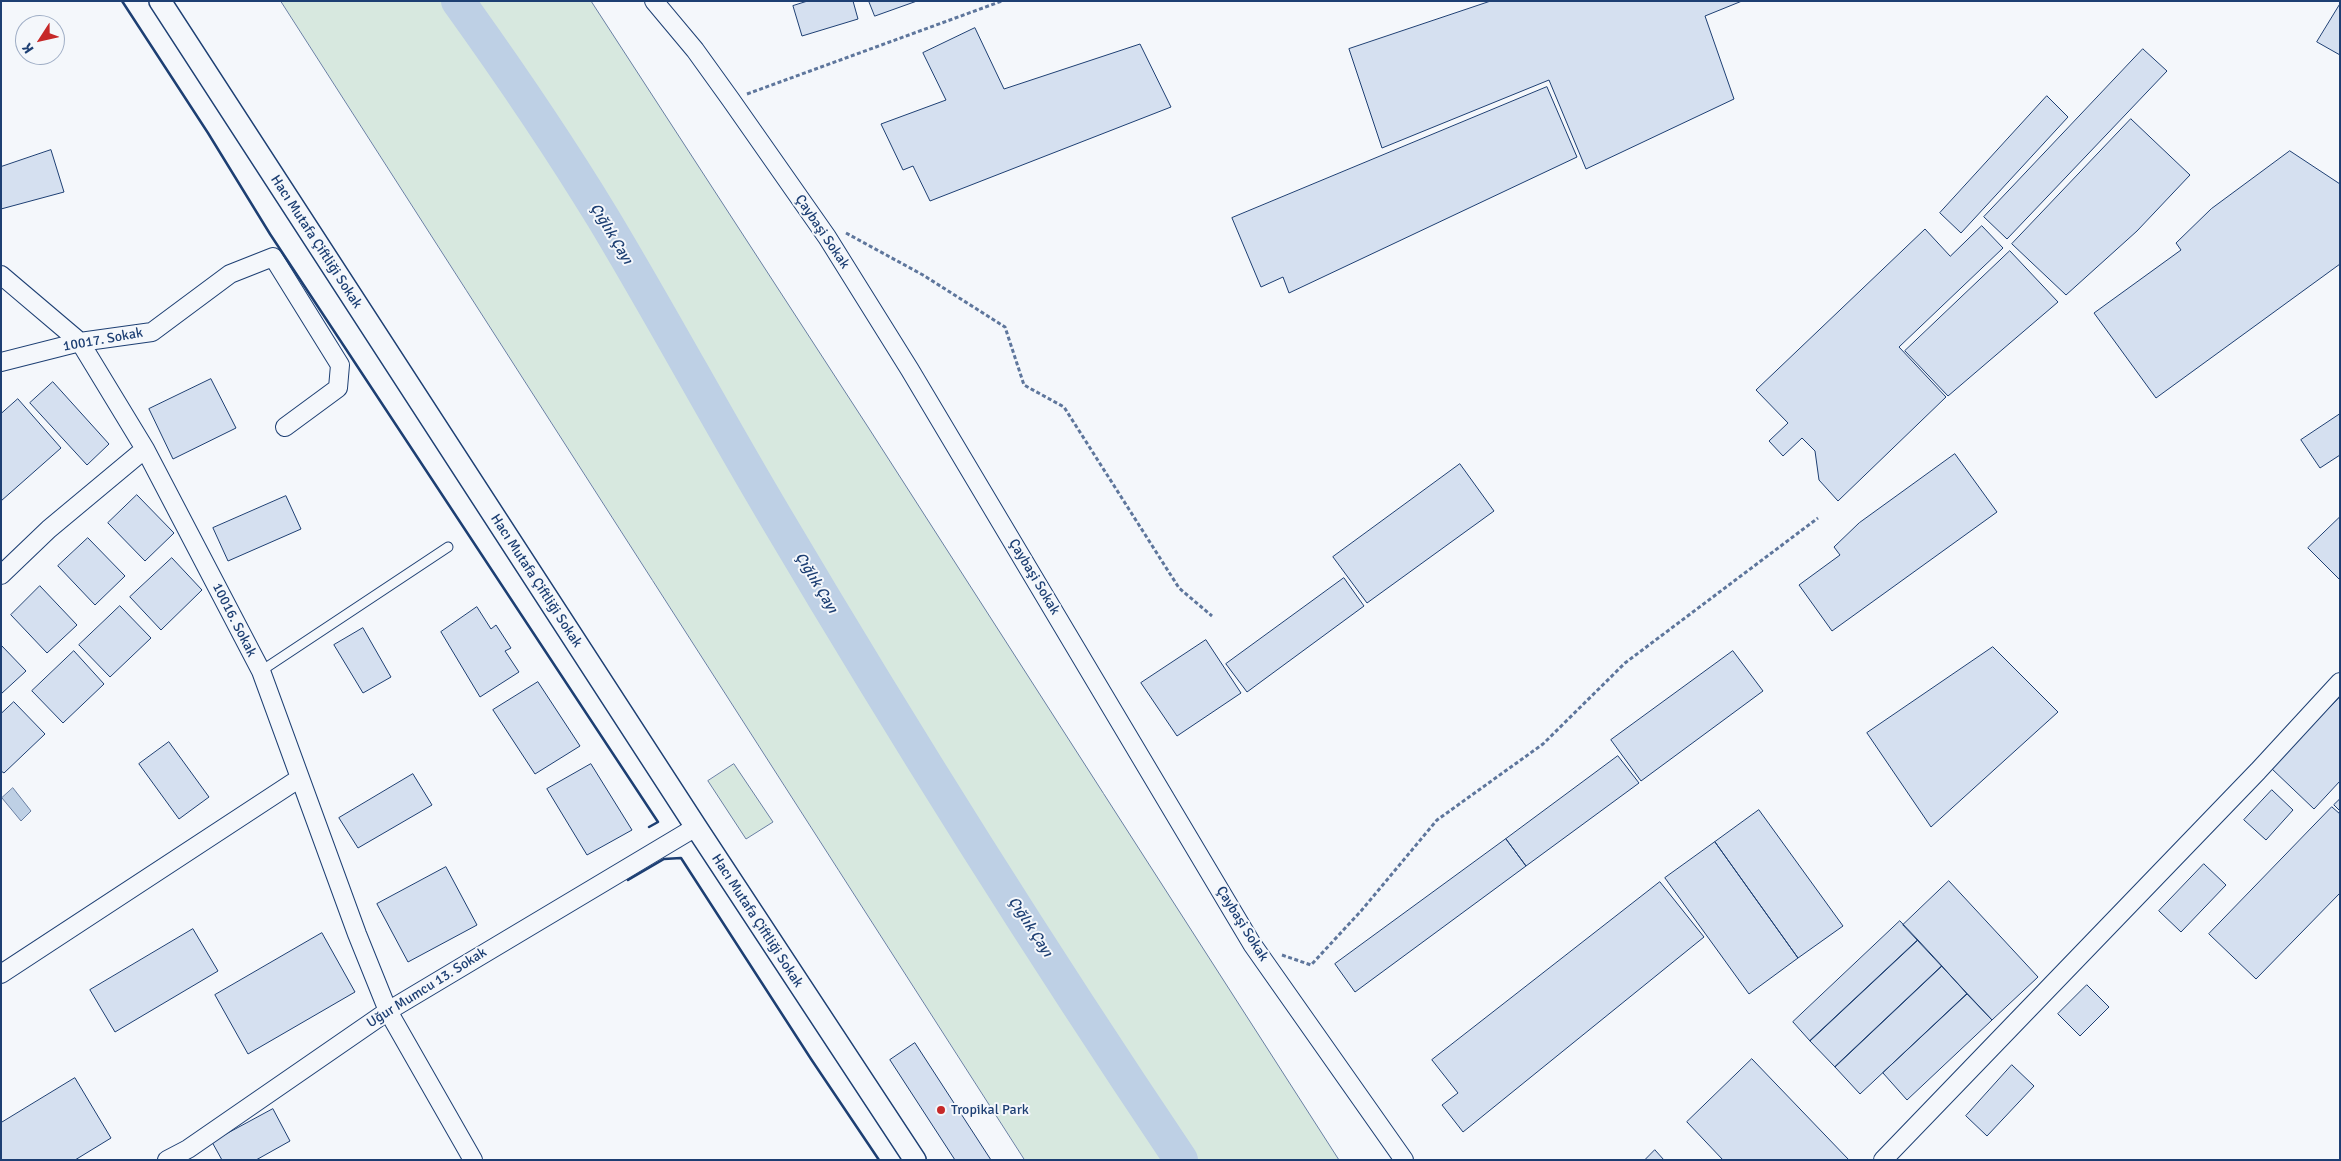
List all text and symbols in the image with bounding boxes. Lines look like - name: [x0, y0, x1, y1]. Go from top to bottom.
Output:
- north arrow: [15, 15, 65, 65]
- text: K: [19, 40, 38, 57]
- street label: Hacı Mutafa Çiftliği Sokak: [267, 172, 365, 312]
- street label: Çaybaşi Sokak: [791, 192, 853, 272]
- water label: Çığlık Çayı: [586, 200, 636, 268]
- street label: 10017. Sokak: [62, 325, 144, 355]
- street label: Hacı Mutafa Çiftliği Sokak: [487, 511, 585, 651]
- street label: Çaybaşi Sokak: [1005, 536, 1063, 618]
- water label: Çığlık Çayı: [791, 549, 841, 617]
- street label: 10016. Sokak: [208, 580, 260, 660]
- street label: Hacı Mutafa Çiftliği Sokak: [708, 851, 806, 991]
- street label: Çaybaşi Sokak: [1212, 883, 1272, 965]
- water label: Çığlık Çayı: [1004, 894, 1056, 960]
- street label: Uğur Mumcu 13. Sokak: [364, 944, 490, 1032]
- place label: Tropikal Park: [951, 1102, 1029, 1118]
- marker: Tropikal Park: [935, 1104, 947, 1116]

